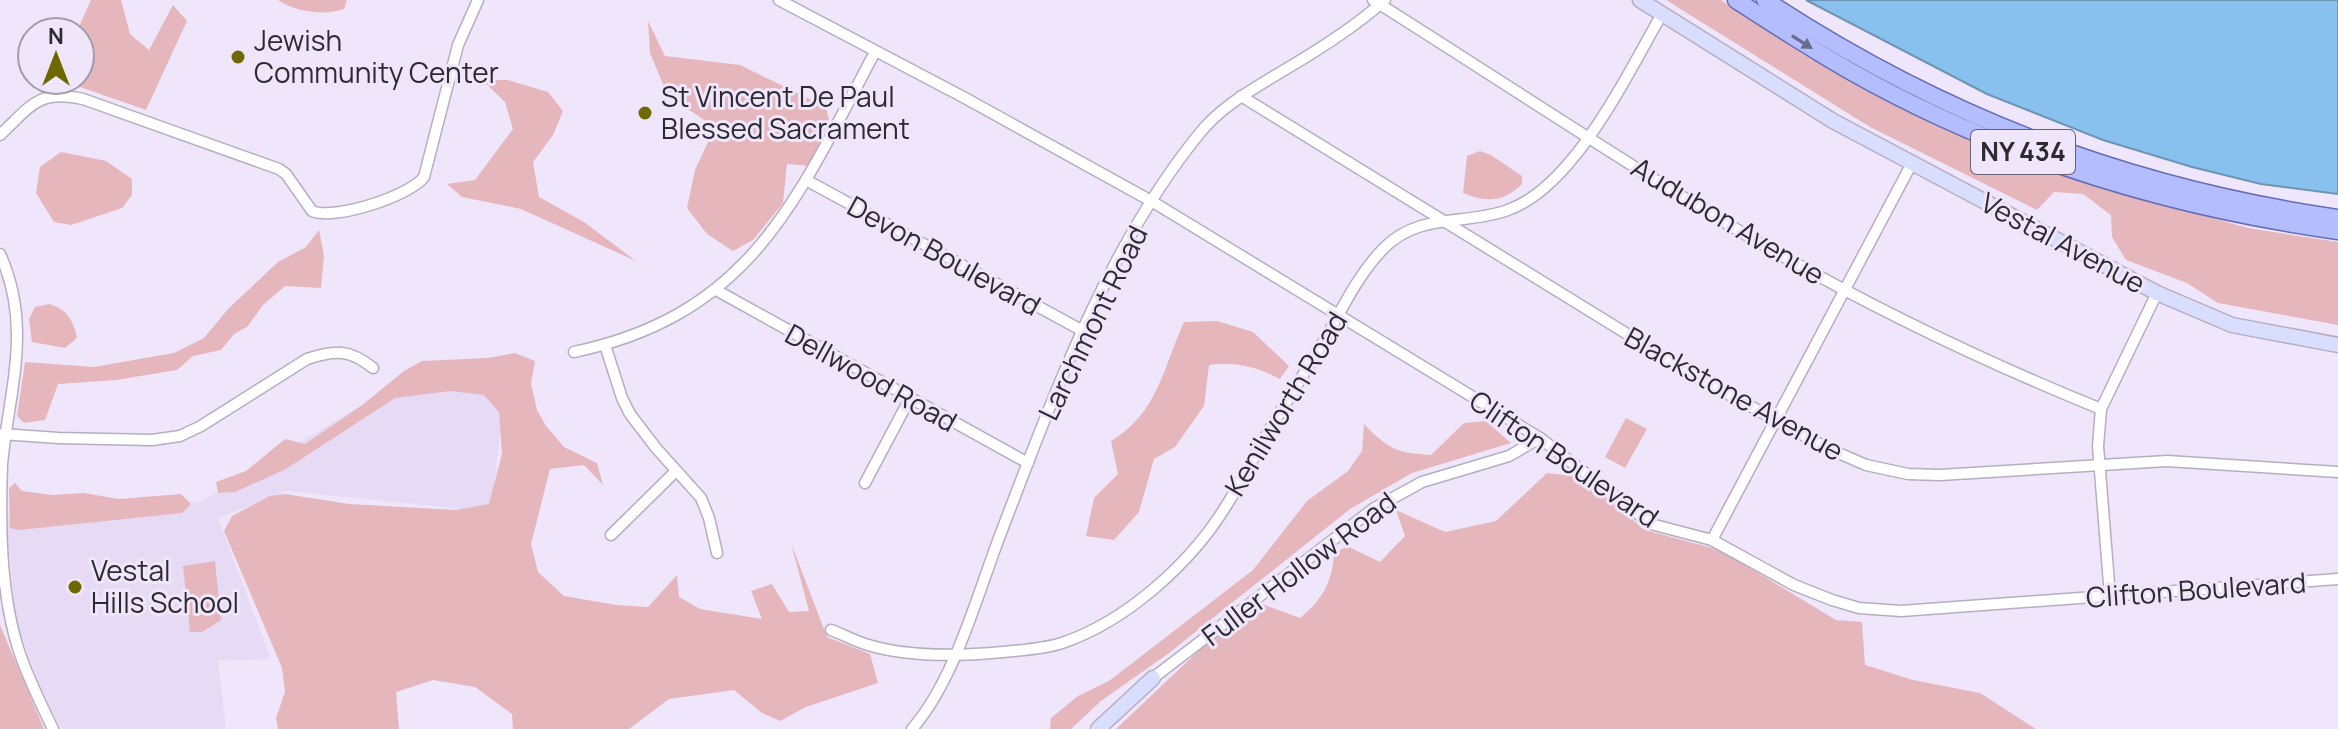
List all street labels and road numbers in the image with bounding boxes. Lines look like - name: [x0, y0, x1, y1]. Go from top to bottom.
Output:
- road number: NY 434: [1971, 130, 2075, 174]
- street label: Audubon Avenue: [1625, 148, 1832, 293]
- street label: Vestal Avenue: [1975, 183, 2152, 301]
- street label: Devon Boulevard: [841, 186, 1048, 324]
- street label: Larchmont Road: [1029, 219, 1156, 426]
- street label: Kenilworth Road: [1215, 304, 1355, 503]
- street label: Dellwood Road: [779, 314, 964, 440]
- street label: Blackstone Avenue: [1618, 317, 1851, 469]
- street label: Clifton Boulevard: [1463, 381, 1667, 536]
- street label: Fuller Hollow Road: [1193, 483, 1403, 654]
- street label: Clifton Boulevard: [2085, 562, 2307, 616]

